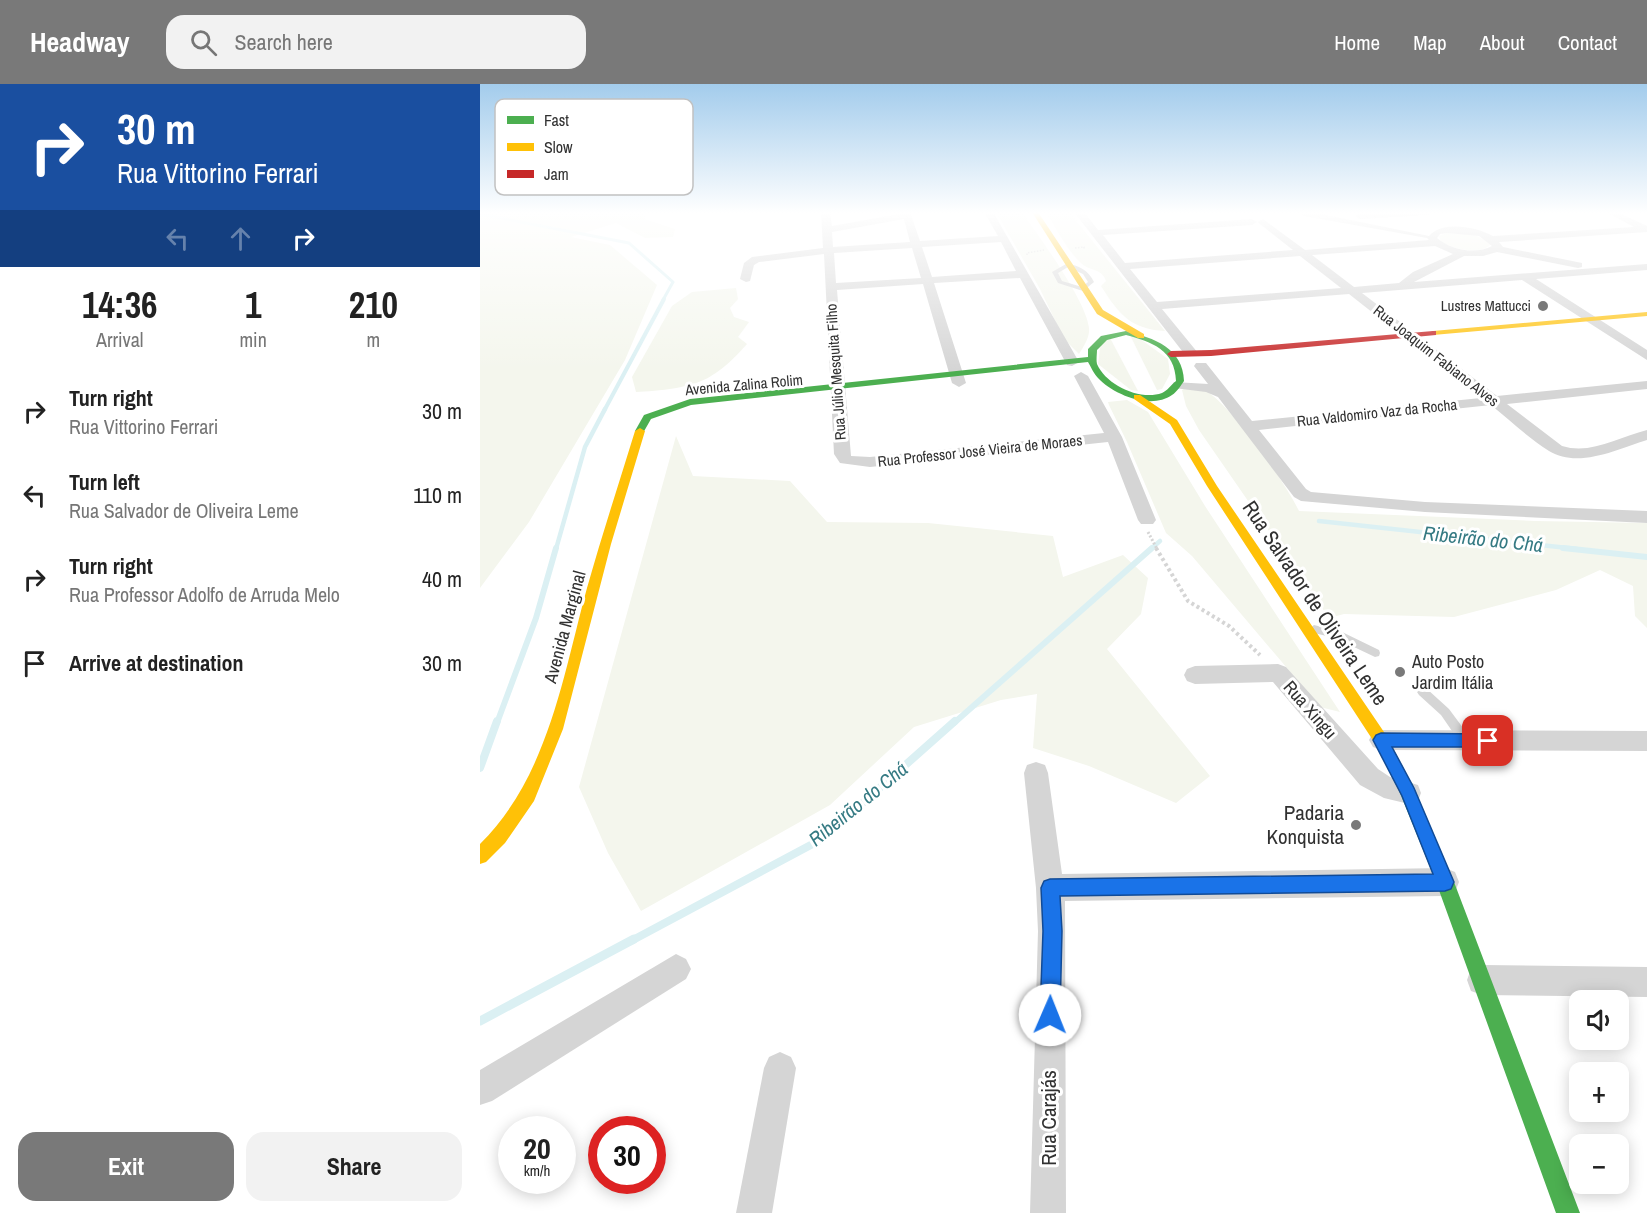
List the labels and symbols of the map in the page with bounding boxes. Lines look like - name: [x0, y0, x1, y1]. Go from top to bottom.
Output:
- legend: [495, 99, 693, 195]
- text: Fast: [544, 109, 569, 131]
- text: Slow: [544, 136, 573, 158]
- text: Jam: [544, 163, 569, 185]
- place label: Lustres Mattucci: [1441, 295, 1531, 316]
- marker: Lustres Mattucci: [1536, 299, 1550, 313]
- street label: Rua Joaquim Fabiano Alves: [1369, 300, 1503, 411]
- street label: Rua Júlio Mesquita Filho: [820, 303, 851, 441]
- street label: Avenida Zalina Rolim: [683, 369, 804, 400]
- street label: Rua Valdomiro Vaz da Rocha: [1296, 394, 1458, 431]
- street label: Rua Professor José Vieira de Moraes: [877, 429, 1083, 472]
- street label: Rua Salvador de Oliveira Leme: [1236, 495, 1395, 711]
- water label: Ribeirão do Chá: [1422, 519, 1544, 558]
- street label: Avenida Marginal: [537, 568, 592, 687]
- place label: Auto Posto Jardim Itália: [1411, 649, 1493, 695]
- marker: Auto Posto Jardim Itália: [1393, 665, 1407, 679]
- street label: Rua Xingu: [1278, 675, 1343, 744]
- pin: [1462, 715, 1513, 766]
- water label: Ribeirão do Chá: [802, 755, 913, 852]
- place label: Padaria Konquista: [1266, 798, 1344, 851]
- marker: Padaria Konquista: [1349, 818, 1363, 832]
- position arrow: [1018, 983, 1082, 1047]
- street label: Rua Carajás: [1034, 1070, 1063, 1166]
- speed limit sign: 30: [588, 1116, 666, 1194]

